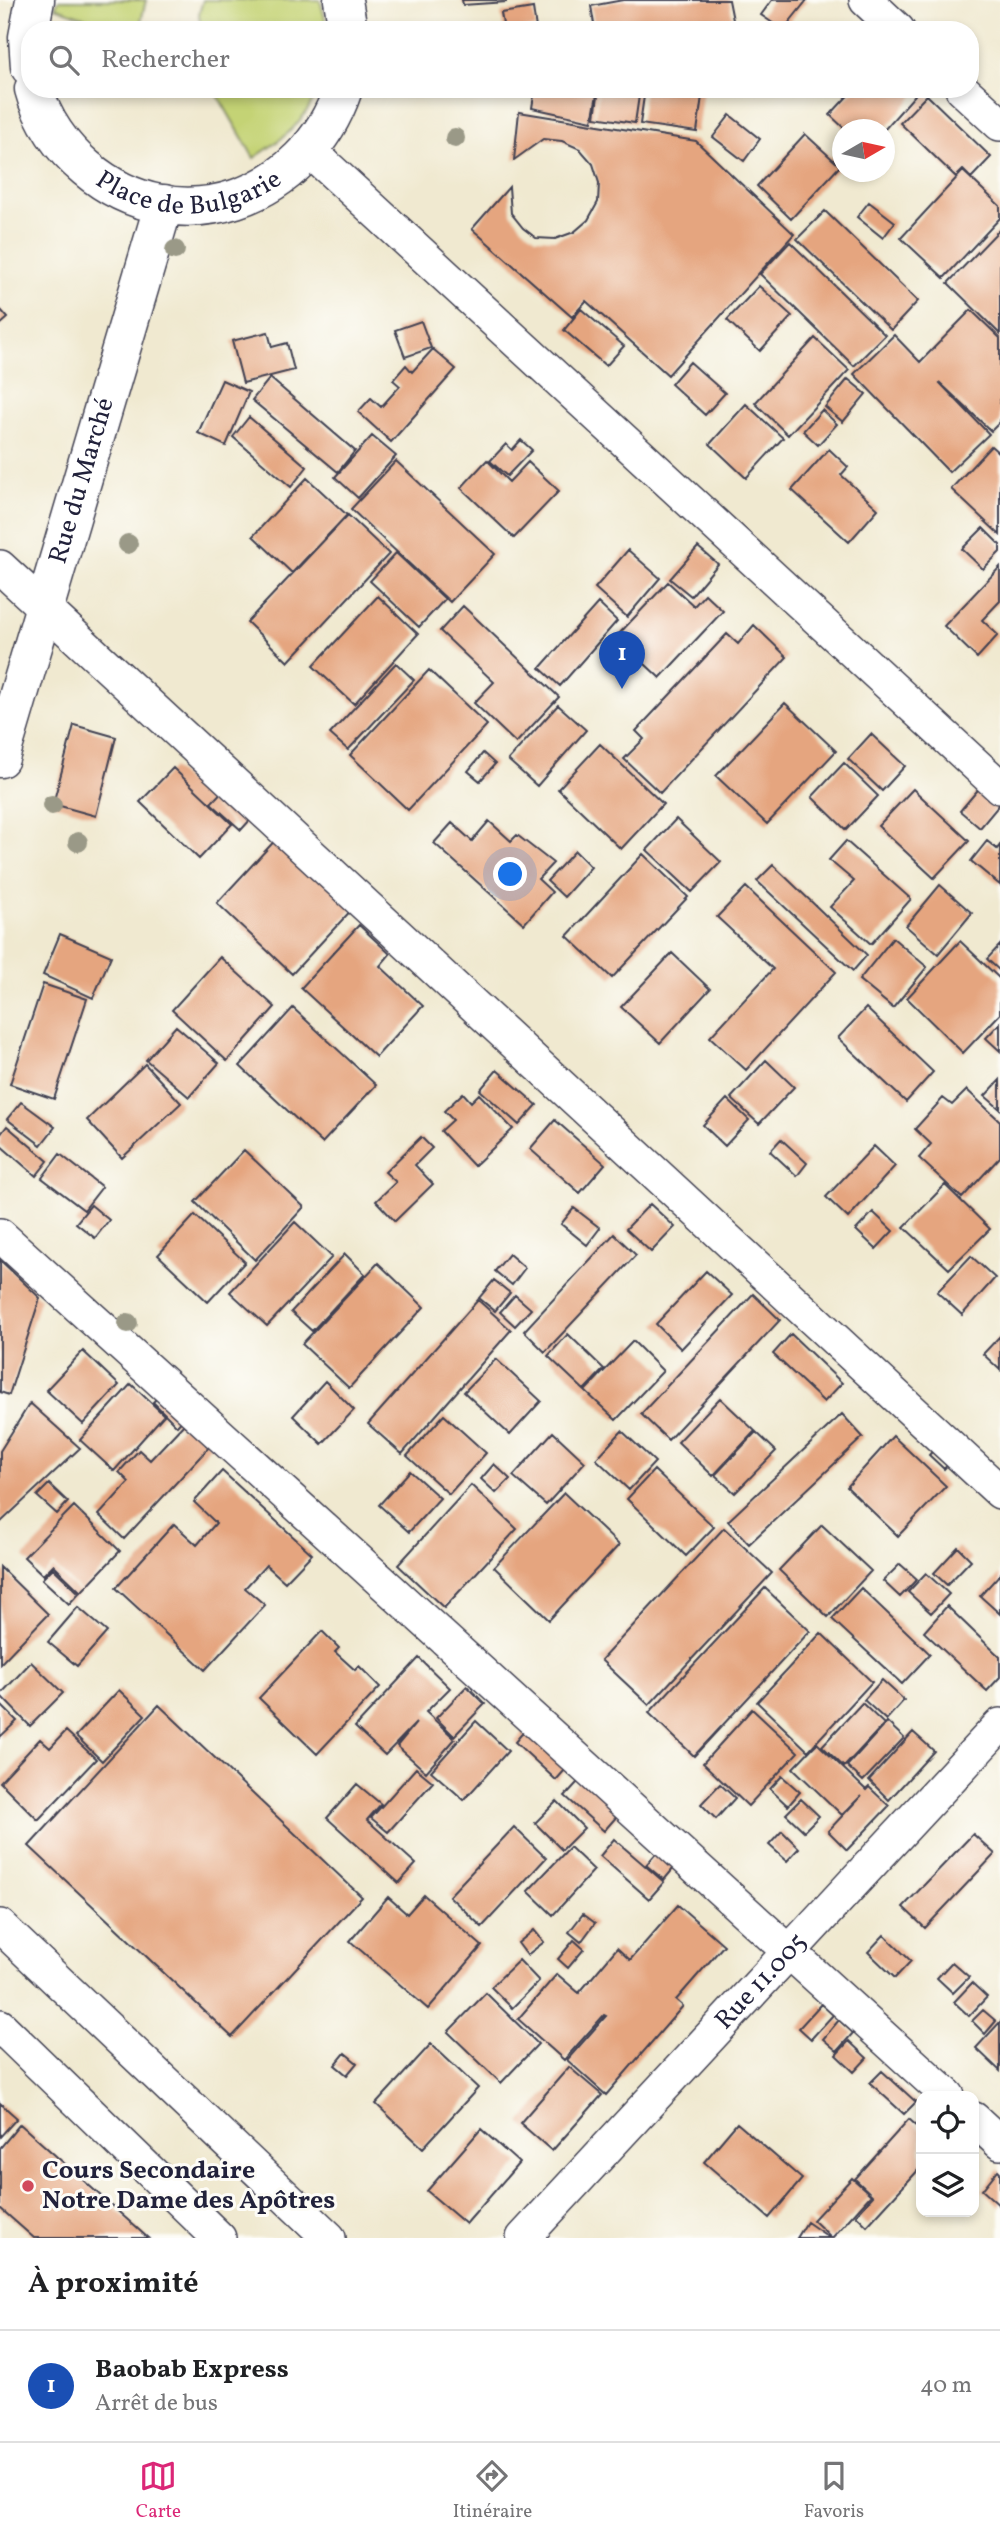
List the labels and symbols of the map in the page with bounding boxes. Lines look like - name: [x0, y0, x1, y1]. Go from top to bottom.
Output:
- north arrow: [832, 119, 895, 182]
- street label: Place de Bulgarie: [92, 154, 286, 186]
- text: Place de Bulgarie: [88, 162, 289, 225]
- street label: Rue du Marché: [40, 394, 124, 568]
- pin: 1: [599, 631, 645, 689]
- your location: [493, 857, 527, 891]
- street label: Rue 11.005: [707, 1925, 815, 2038]
- place label: Cours Secondaire Notre Dame des Apôtres: [42, 2153, 335, 2219]
- marker: Cours Secondaire Notre Dame des Apôtres: [20, 2178, 36, 2194]

